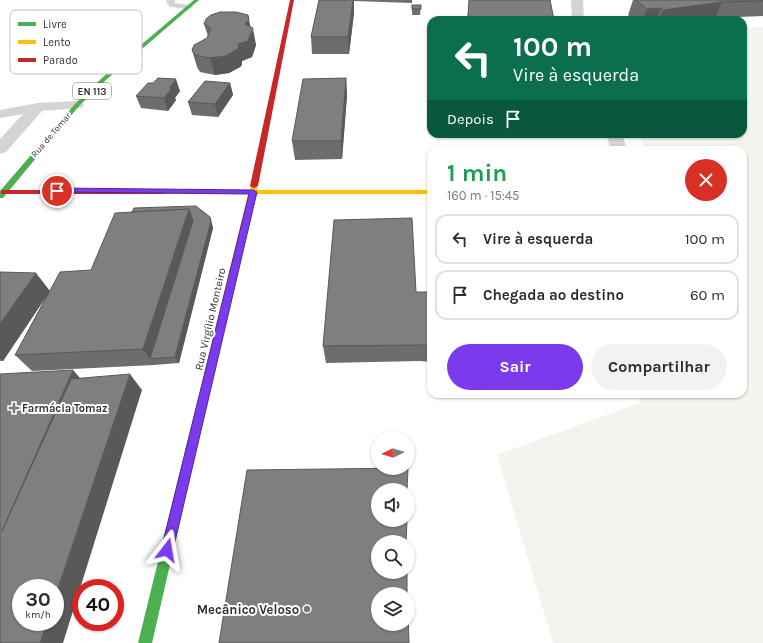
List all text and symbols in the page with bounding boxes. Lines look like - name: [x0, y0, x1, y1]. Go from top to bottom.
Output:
- legend: [10, 10, 142, 74]
- text: Livre: [43, 18, 67, 31]
- text: 100 m: [513, 30, 592, 63]
- icon: left: [447, 32, 499, 84]
- text: Lento: [43, 36, 71, 49]
- text: Parado: [43, 54, 78, 67]
- text: Vire à esquerda: [513, 64, 639, 86]
- road number: EN 113: [73, 83, 111, 99]
- icon: arrive: [502, 108, 524, 130]
- street label: Rua de Tomar: [29, 110, 73, 159]
- text: Depois: [447, 110, 494, 128]
- text: 1 min: [447, 159, 507, 187]
- button: close: [685, 159, 727, 201]
- pin: [40, 174, 74, 208]
- icon: arrive: [46, 180, 68, 202]
- text: 160 m · 15:45: [447, 188, 519, 203]
- icon: left: [449, 228, 471, 250]
- text: Vire à esquerda: [483, 230, 593, 248]
- text: 100 m: [685, 230, 725, 248]
- street label: Rua Virgílio Monteiro: [192, 267, 229, 372]
- icon: arrive: [449, 284, 471, 306]
- text: Chegada ao destino: [483, 286, 624, 304]
- text: 60 m: [690, 286, 725, 304]
- button: Sair: [447, 344, 583, 390]
- button: Compartilhar: [591, 344, 727, 390]
- place label: Farmácia Tomaz: [22, 402, 107, 415]
- marker: Farmácia Tomaz: [9, 403, 19, 413]
- north arrow: [371, 431, 415, 475]
- map controls: [371, 431, 415, 631]
- button: sound: [371, 483, 415, 527]
- position arrow: [146, 529, 188, 571]
- button: search: [371, 535, 415, 579]
- speed limit sign: 40: [72, 579, 124, 631]
- button: layers: [371, 587, 415, 631]
- text: 30: [25, 588, 51, 611]
- place label: Mecânico Veloso: [197, 602, 299, 617]
- marker: Mecânico Veloso: [302, 604, 312, 614]
- text: km/h: [25, 609, 51, 621]

